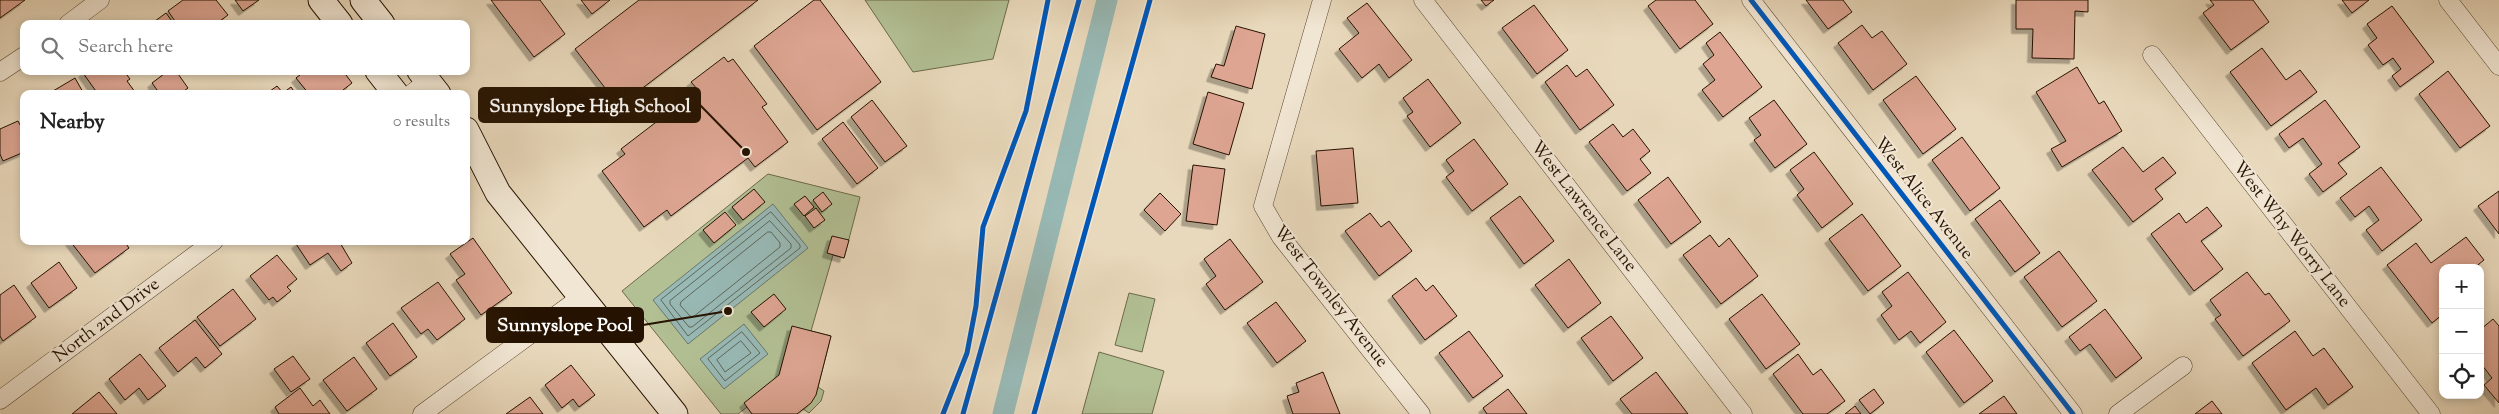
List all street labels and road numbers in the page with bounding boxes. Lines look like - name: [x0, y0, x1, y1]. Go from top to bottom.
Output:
- street label: West Alice Avenue: [1867, 132, 1979, 266]
- street label: West Lawrence Lane: [1523, 136, 1643, 278]
- street label: West Why Worry Lane: [2226, 156, 2356, 314]
- street label: West Townley Avenue: [1266, 220, 1394, 374]
- street label: North 2nd Drive: [48, 272, 166, 370]

